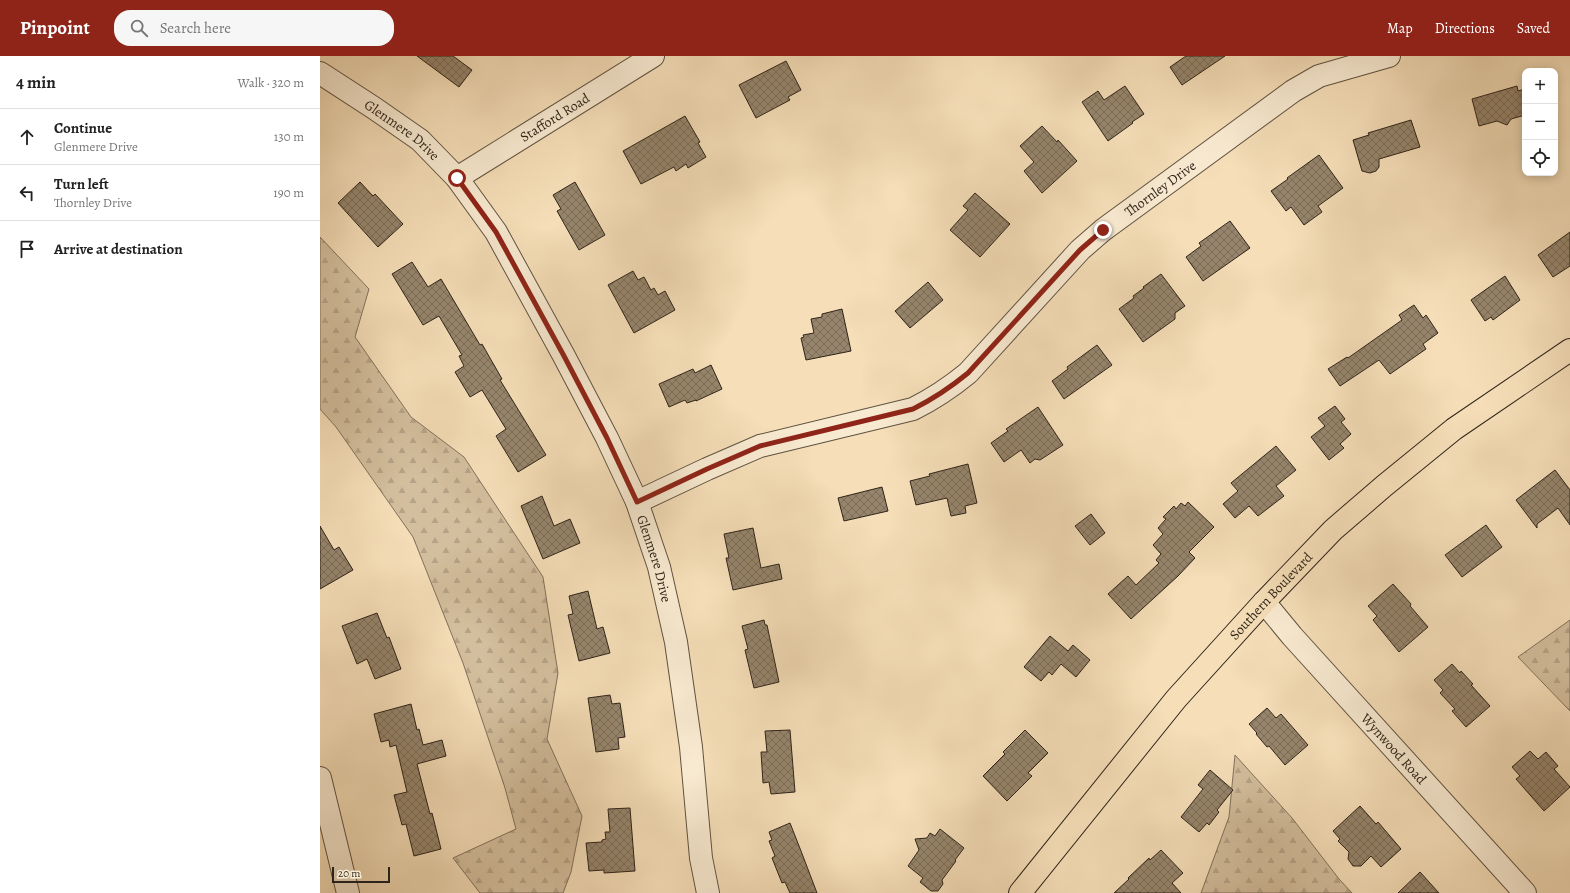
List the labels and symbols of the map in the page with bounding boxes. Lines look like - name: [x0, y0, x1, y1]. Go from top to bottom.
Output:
- street label: Stafford Road: [516, 88, 594, 146]
- street label: Glenmere Drive: [361, 95, 444, 164]
- street label: Thornley Drive: [1121, 156, 1200, 221]
- route start: [448, 169, 466, 187]
- route end: [1094, 221, 1112, 239]
- street label: Glenmere Drive: [633, 512, 676, 604]
- street label: Southern Boulevard: [1225, 547, 1317, 644]
- street label: Wynwood Road: [1356, 708, 1431, 788]
- scale bar: [332, 865, 390, 884]

